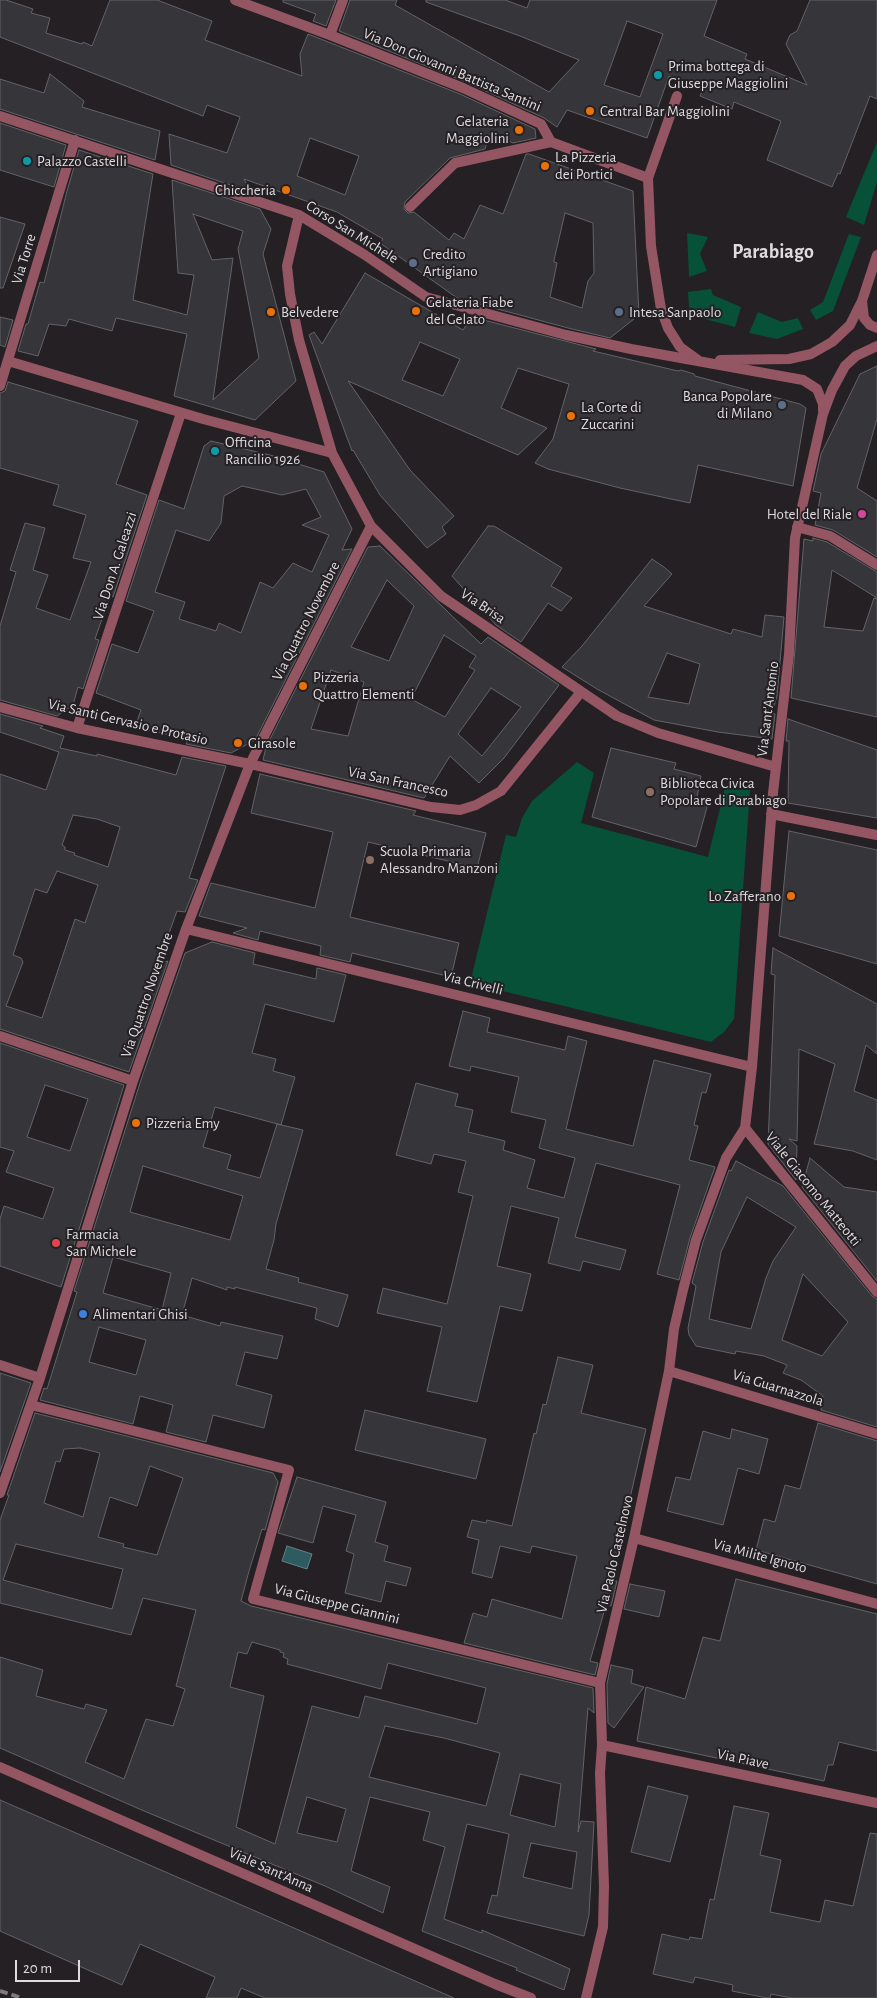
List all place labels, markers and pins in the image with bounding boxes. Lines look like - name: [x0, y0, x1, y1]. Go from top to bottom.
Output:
- place label: Prima bottega di Giuseppe Maggiolini: [668, 57, 788, 92]
- marker: Prima bottega di Giuseppe Maggiolini: [652, 69, 664, 81]
- place label: Central Bar Maggiolini: [600, 102, 730, 120]
- marker: Central Bar Maggiolini: [584, 105, 596, 117]
- place label: Gelateria Maggiolini: [446, 112, 509, 147]
- marker: Gelateria Maggiolini: [513, 124, 525, 136]
- place label: La Pizzeria dei Portici: [555, 148, 617, 183]
- place label: Palazzo Castelli: [37, 152, 127, 170]
- marker: Palazzo Castelli: [21, 155, 33, 167]
- marker: La Pizzeria dei Portici: [539, 160, 551, 172]
- place label: Chiccheria: [215, 181, 276, 199]
- marker: Chiccheria: [280, 184, 292, 196]
- place label: Credito Artigiano: [423, 245, 478, 280]
- marker: Credito Artigiano: [407, 257, 419, 269]
- place label: Gelateria Fiabe del Gelato: [426, 293, 513, 328]
- place label: Belvedere: [281, 303, 339, 321]
- place label: Intesa Sanpaolo: [629, 303, 721, 321]
- marker: Gelateria Fiabe del Gelato: [410, 305, 422, 317]
- marker: Belvedere: [265, 306, 277, 318]
- marker: Intesa Sanpaolo: [613, 306, 625, 318]
- place label: Banca Popolare di Milano: [683, 387, 772, 422]
- place label: La Corte di Zuccarini: [581, 398, 642, 433]
- marker: Banca Popolare di Milano: [776, 399, 788, 411]
- marker: La Corte di Zuccarini: [565, 410, 577, 422]
- place label: Officina Rancilio 1926: [225, 433, 300, 468]
- marker: Officina Rancilio 1926: [209, 445, 221, 457]
- place label: Hotel del Riale: [767, 505, 852, 523]
- marker: Hotel del Riale: [856, 508, 868, 520]
- place label: Pizzeria Quattro Elementi: [313, 668, 414, 703]
- marker: Pizzeria Quattro Elementi: [297, 680, 309, 692]
- place label: Girasole: [248, 734, 296, 752]
- marker: Girasole: [232, 737, 244, 749]
- place label: Biblioteca Civica Popolare di Parabiago: [660, 774, 787, 809]
- marker: Biblioteca Civica Popolare di Parabiago: [644, 786, 656, 798]
- place label: Scuola Primaria Alessandro Manzoni: [380, 842, 498, 877]
- marker: Scuola Primaria Alessandro Manzoni: [364, 854, 376, 866]
- place label: Lo Zafferano: [708, 887, 781, 905]
- marker: Lo Zafferano: [785, 890, 797, 902]
- place label: Pizzeria Emy: [146, 1114, 220, 1132]
- marker: Pizzeria Emy: [130, 1117, 142, 1129]
- place label: Farmacia San Michele: [66, 1225, 136, 1260]
- marker: Farmacia San Michele: [50, 1237, 62, 1249]
- place label: Alimentari Ghisi: [93, 1305, 188, 1323]
- marker: Alimentari Ghisi: [77, 1308, 89, 1320]

